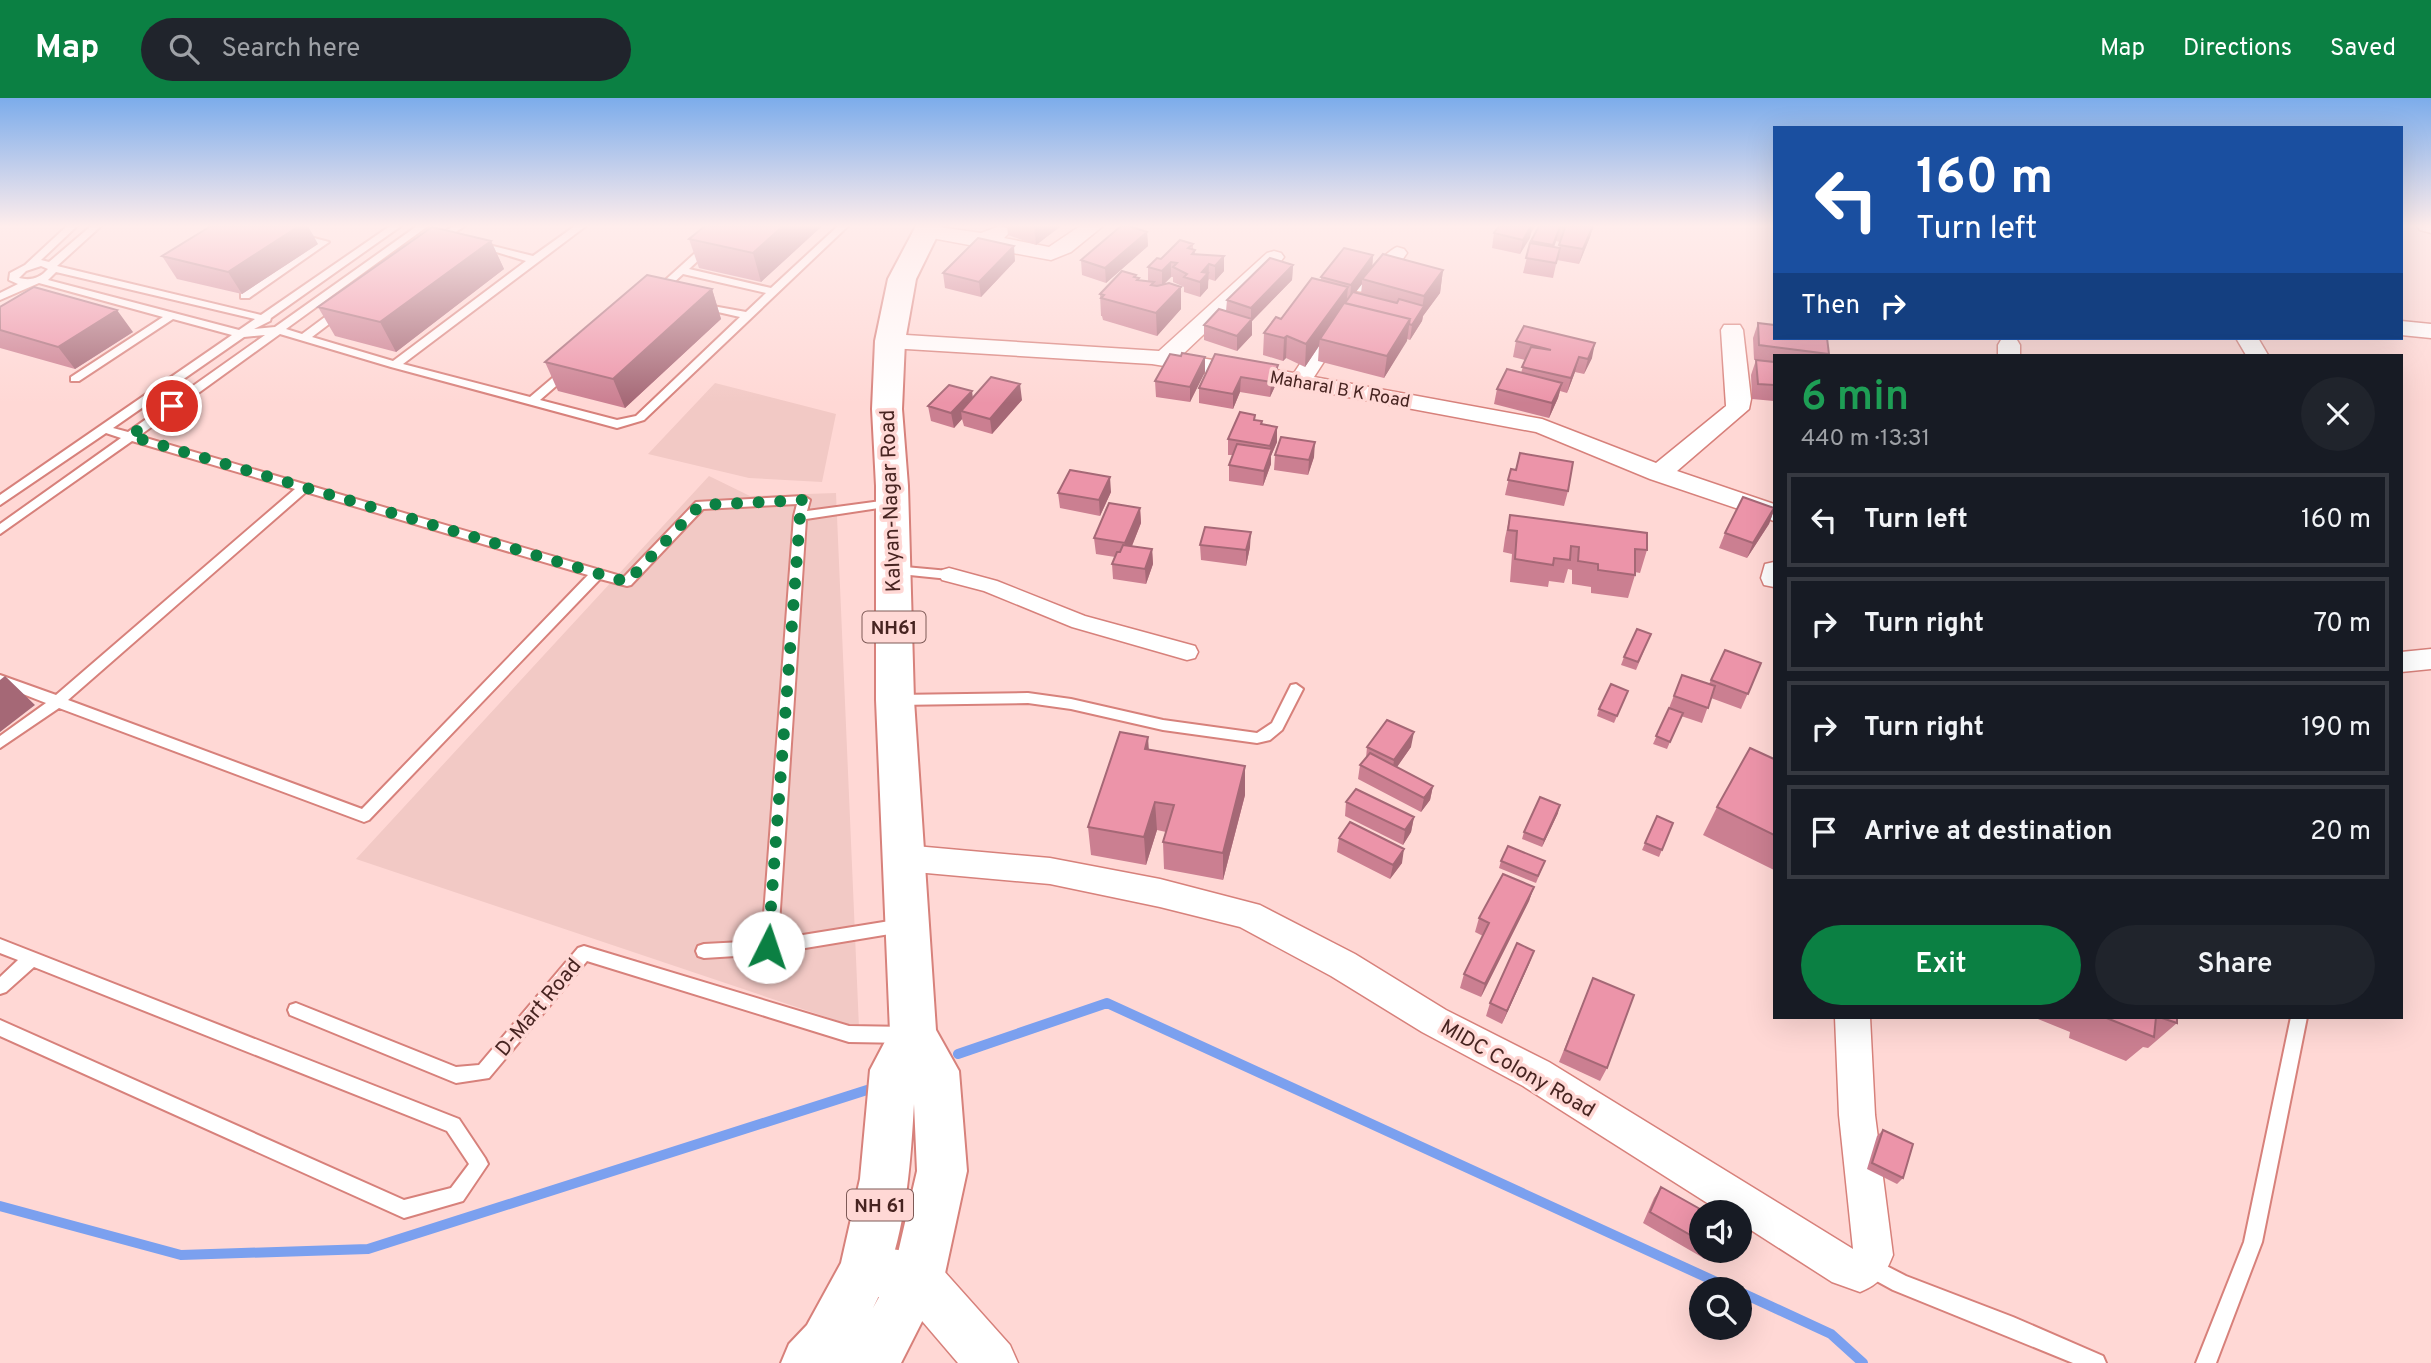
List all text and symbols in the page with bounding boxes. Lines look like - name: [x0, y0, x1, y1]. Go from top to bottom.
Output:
- search box: [141, 18, 631, 81]
- text: Map: [35, 28, 99, 70]
- icon: search: [165, 30, 203, 68]
- text: Search here: [221, 33, 360, 66]
- text: Map: [2100, 34, 2145, 64]
- text: Directions: [2183, 34, 2292, 64]
- text: Saved: [2330, 34, 2396, 64]
- text: 160 m: [1916, 149, 2053, 211]
- icon: left: [1801, 154, 1892, 245]
- text: Turn left: [1916, 210, 2037, 250]
- icon: right: [1874, 287, 1912, 325]
- text: Then: [1801, 290, 1860, 323]
- street label: Maharal B K Road: [1268, 367, 1412, 414]
- text: 6 min: [1801, 372, 1909, 425]
- pin: [142, 376, 202, 436]
- button: close: [2301, 377, 2375, 451]
- icon: arrive: [153, 387, 191, 425]
- street label: Kalyan-Nagar Road: [875, 409, 908, 593]
- text: 440 m · 13:31: [1801, 425, 1930, 454]
- icon: left: [1805, 501, 1843, 539]
- text: Turn left: [1864, 504, 1968, 537]
- text: 160 m: [2301, 504, 2371, 537]
- icon: right: [1805, 605, 1843, 643]
- text: Turn right: [1864, 608, 1984, 641]
- text: 70 m: [2313, 608, 2371, 641]
- road number: NH61: [862, 612, 926, 642]
- icon: right: [1805, 709, 1843, 747]
- text: Turn right: [1864, 712, 1984, 745]
- text: 190 m: [2301, 712, 2371, 745]
- icon: arrive: [1805, 813, 1843, 851]
- text: Arrive at destination: [1864, 816, 2112, 849]
- text: 20 m: [2310, 816, 2371, 849]
- position arrow: [731, 910, 805, 984]
- button: Exit: [1801, 925, 2081, 1005]
- button: Share: [2095, 925, 2375, 1005]
- street label: D-Mart Road: [490, 953, 588, 1063]
- street label: MIDC Colony Road: [1435, 1014, 1600, 1125]
- road number: NH 61: [847, 1190, 913, 1220]
- map controls: [1689, 1200, 1752, 1340]
- button: sound: [1689, 1200, 1752, 1263]
- button: search: [1689, 1277, 1752, 1340]

